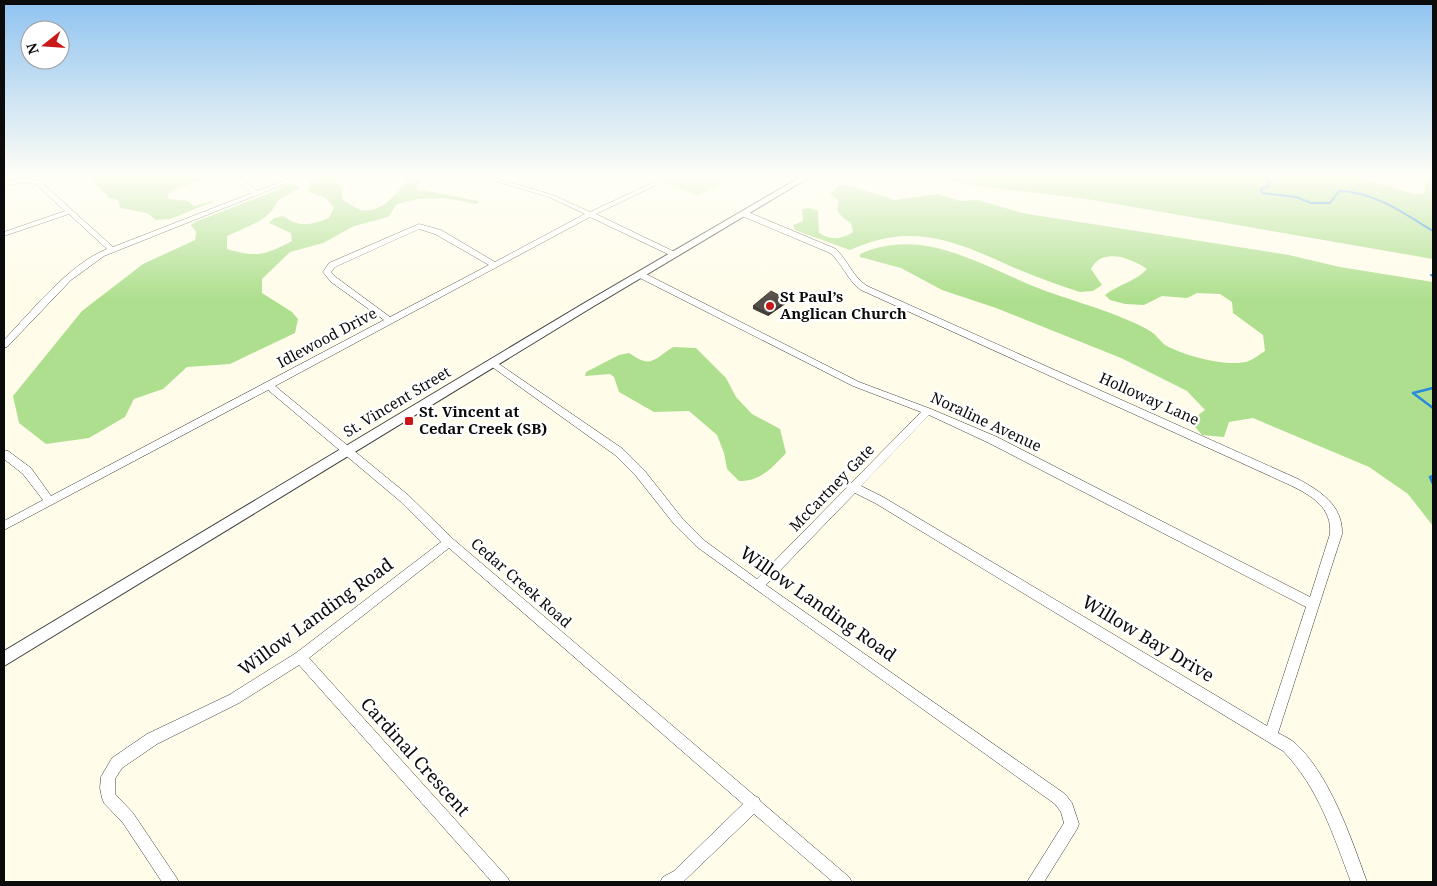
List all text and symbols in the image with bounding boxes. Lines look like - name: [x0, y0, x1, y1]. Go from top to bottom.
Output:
- north arrow: [20, 20, 70, 70]
- text: N: [21, 41, 43, 57]
- place label: St Paul’s Anglican Church: [780, 286, 907, 323]
- marker: St Paul’s Anglican Church: [764, 300, 776, 312]
- street label: Idlewood Drive: [273, 302, 380, 372]
- street label: St. Vincent Street: [339, 361, 454, 441]
- street label: Holloway Lane: [1096, 367, 1203, 429]
- street label: Noraline Avenue: [928, 387, 1045, 456]
- place label: St. Vincent at Cedar Creek (SB): [419, 401, 547, 438]
- marker: St. Vincent at Cedar Creek (SB): [403, 415, 415, 427]
- street label: McCartney Gate: [784, 439, 878, 535]
- street label: Cedar Creek Road: [467, 533, 576, 631]
- street label: Willow Landing Road: [736, 540, 901, 666]
- street label: Willow Landing Road: [233, 552, 397, 680]
- street label: Willow Bay Drive: [1078, 589, 1219, 687]
- street label: Cardinal Crescent: [356, 692, 476, 821]

